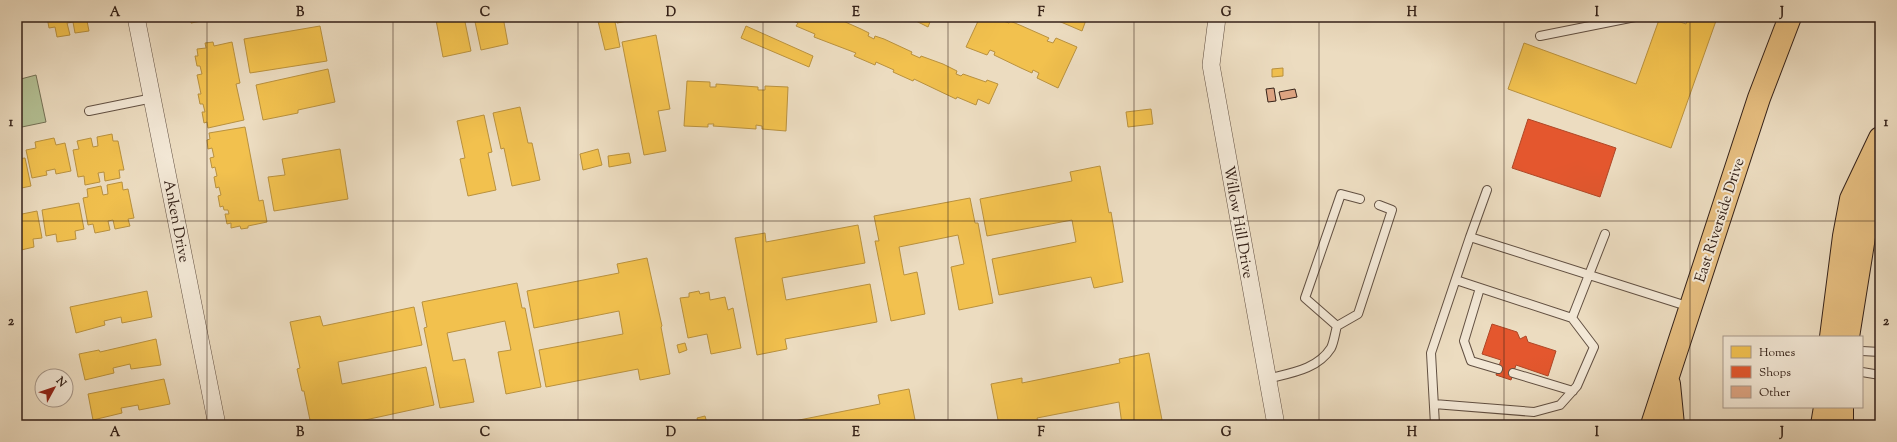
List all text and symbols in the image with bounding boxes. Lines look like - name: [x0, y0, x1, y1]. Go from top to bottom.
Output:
- text: A: [110, 4, 121, 22]
- text: B: [296, 4, 305, 22]
- text: C: [480, 4, 490, 22]
- text: D: [666, 4, 676, 22]
- text: E: [852, 4, 860, 22]
- text: F: [1037, 4, 1045, 22]
- text: G: [1221, 4, 1232, 22]
- text: H: [1407, 4, 1418, 22]
- text: I: [1595, 4, 1600, 22]
- text: J: [1779, 4, 1784, 22]
- text: 1: [9, 114, 14, 132]
- text: 1: [1884, 114, 1889, 132]
- street label: East Riverside Drive: [1690, 155, 1750, 285]
- street label: Willow Hill Drive: [1217, 164, 1258, 280]
- street label: Anken Drive: [157, 178, 194, 265]
- text: 2: [8, 313, 15, 331]
- text: 2: [1883, 313, 1890, 331]
- legend: [1723, 336, 1863, 408]
- text: Homes: [1759, 344, 1795, 362]
- text: Shops: [1759, 364, 1791, 382]
- north arrow: [34, 368, 74, 408]
- text: N: [51, 373, 70, 391]
- text: Other: [1759, 384, 1791, 402]
- text: A: [110, 424, 121, 442]
- text: B: [296, 424, 305, 442]
- text: C: [480, 424, 490, 442]
- text: D: [666, 424, 676, 442]
- text: E: [852, 424, 860, 442]
- text: F: [1037, 424, 1045, 442]
- text: G: [1221, 424, 1232, 442]
- text: H: [1407, 424, 1418, 442]
- text: I: [1595, 424, 1600, 442]
- text: J: [1779, 424, 1784, 442]

